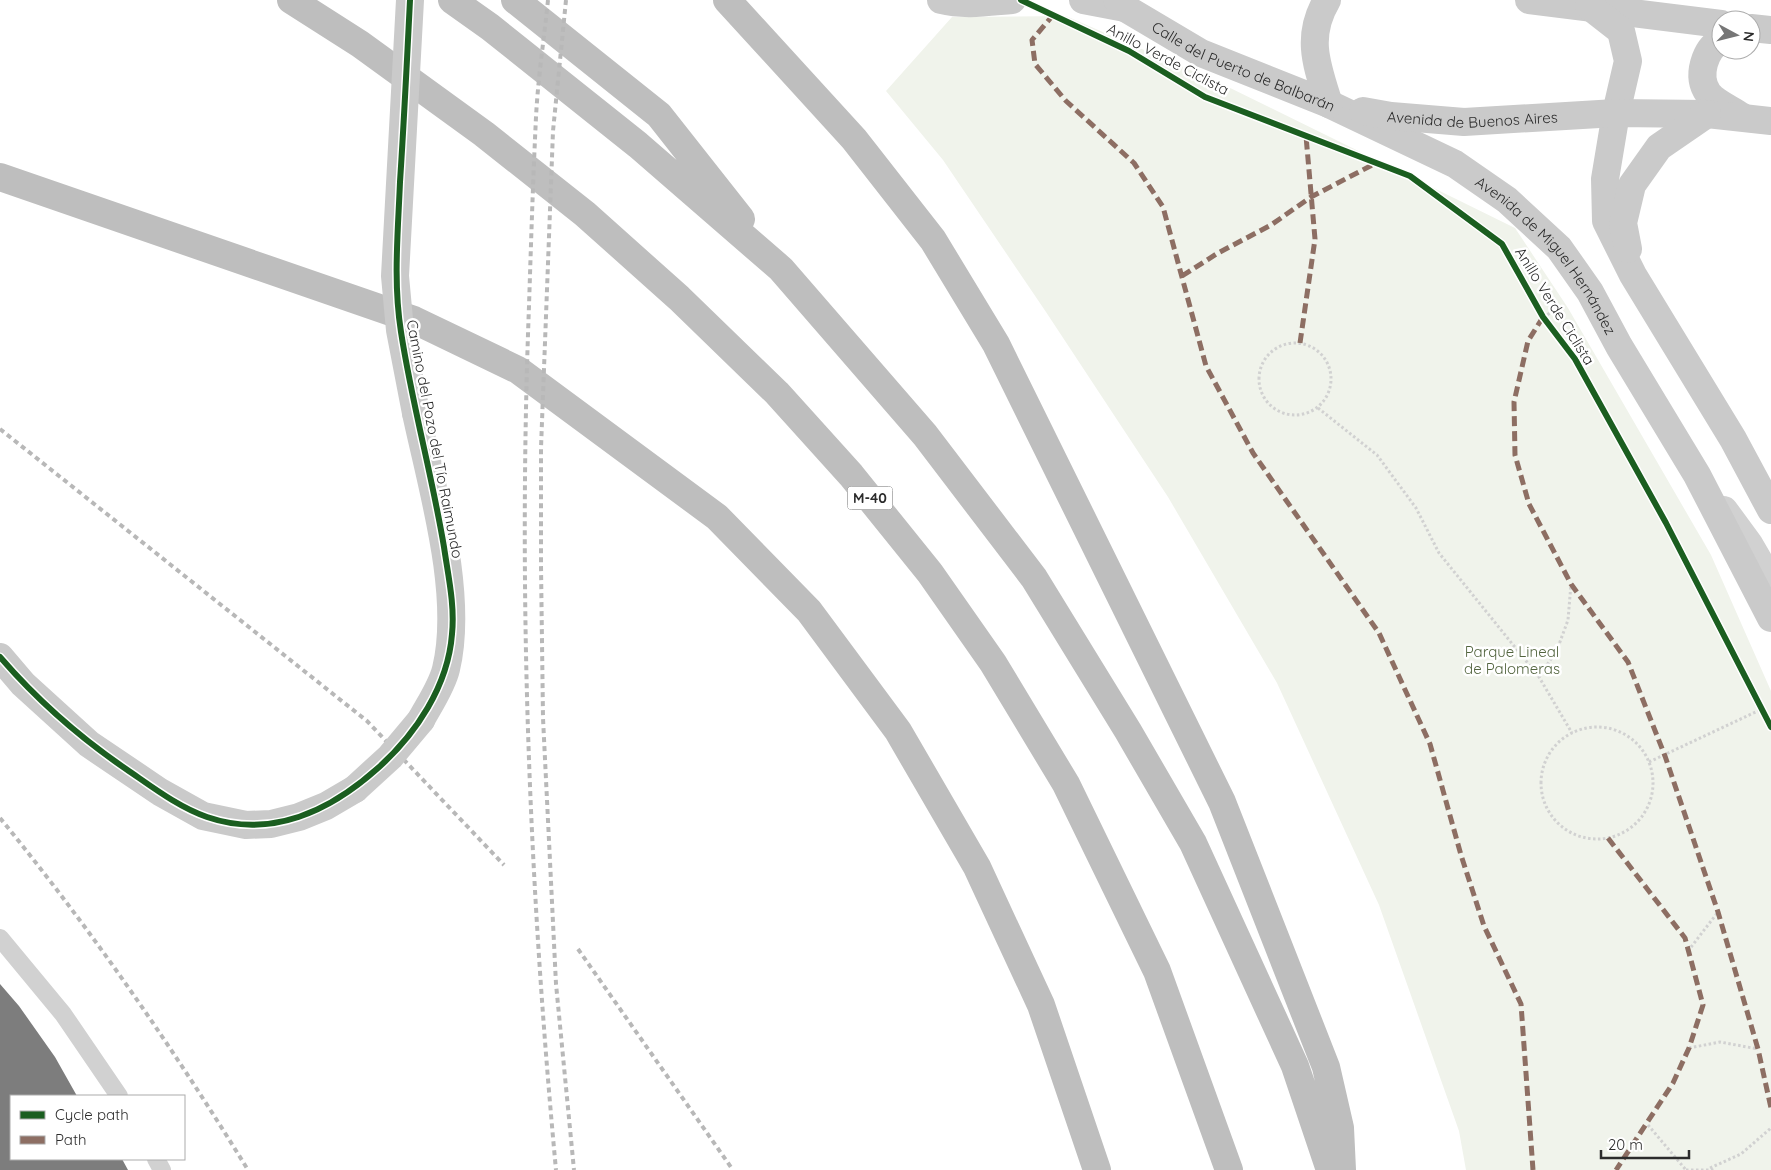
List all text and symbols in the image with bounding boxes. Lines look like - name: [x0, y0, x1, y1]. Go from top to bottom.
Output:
- north arrow: [1711, 10, 1761, 60]
- street label: Calle del Puerto de Balbarán: [1149, 17, 1338, 115]
- street label: Anillo Verde Ciclista: [1104, 19, 1232, 99]
- text: N: [1739, 30, 1758, 43]
- street label: Avenida de Buenos Aires: [1386, 106, 1558, 131]
- street label: Avenida de Miguel Hernández: [1472, 172, 1621, 338]
- street label: Anillo Verde Ciclista: [1511, 244, 1599, 368]
- street label: Camino del Pozo del Tío Raimundo: [403, 318, 467, 560]
- road number: M-40: [848, 486, 892, 509]
- park label: Parque Lineal de Palomeras: [1464, 642, 1560, 678]
- legend: [10, 1095, 185, 1160]
- text: Cycle path: [55, 1105, 129, 1124]
- scale bar: [1601, 1128, 1688, 1160]
- text: Path: [55, 1130, 87, 1149]
- text: 20 m: [1608, 1135, 1643, 1154]

